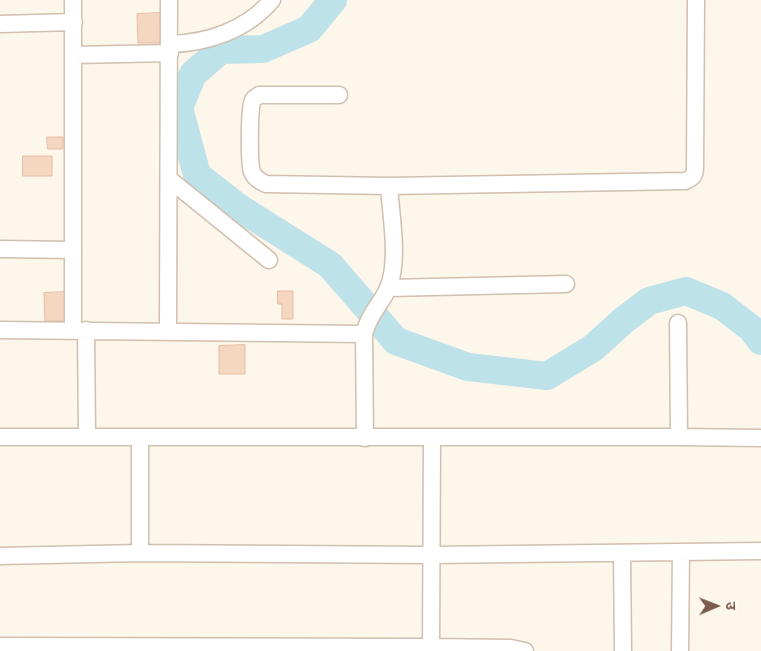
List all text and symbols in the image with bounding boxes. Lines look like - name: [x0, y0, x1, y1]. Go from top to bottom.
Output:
- north arrow: [691, 581, 741, 631]
- text: उ: [723, 601, 739, 610]

